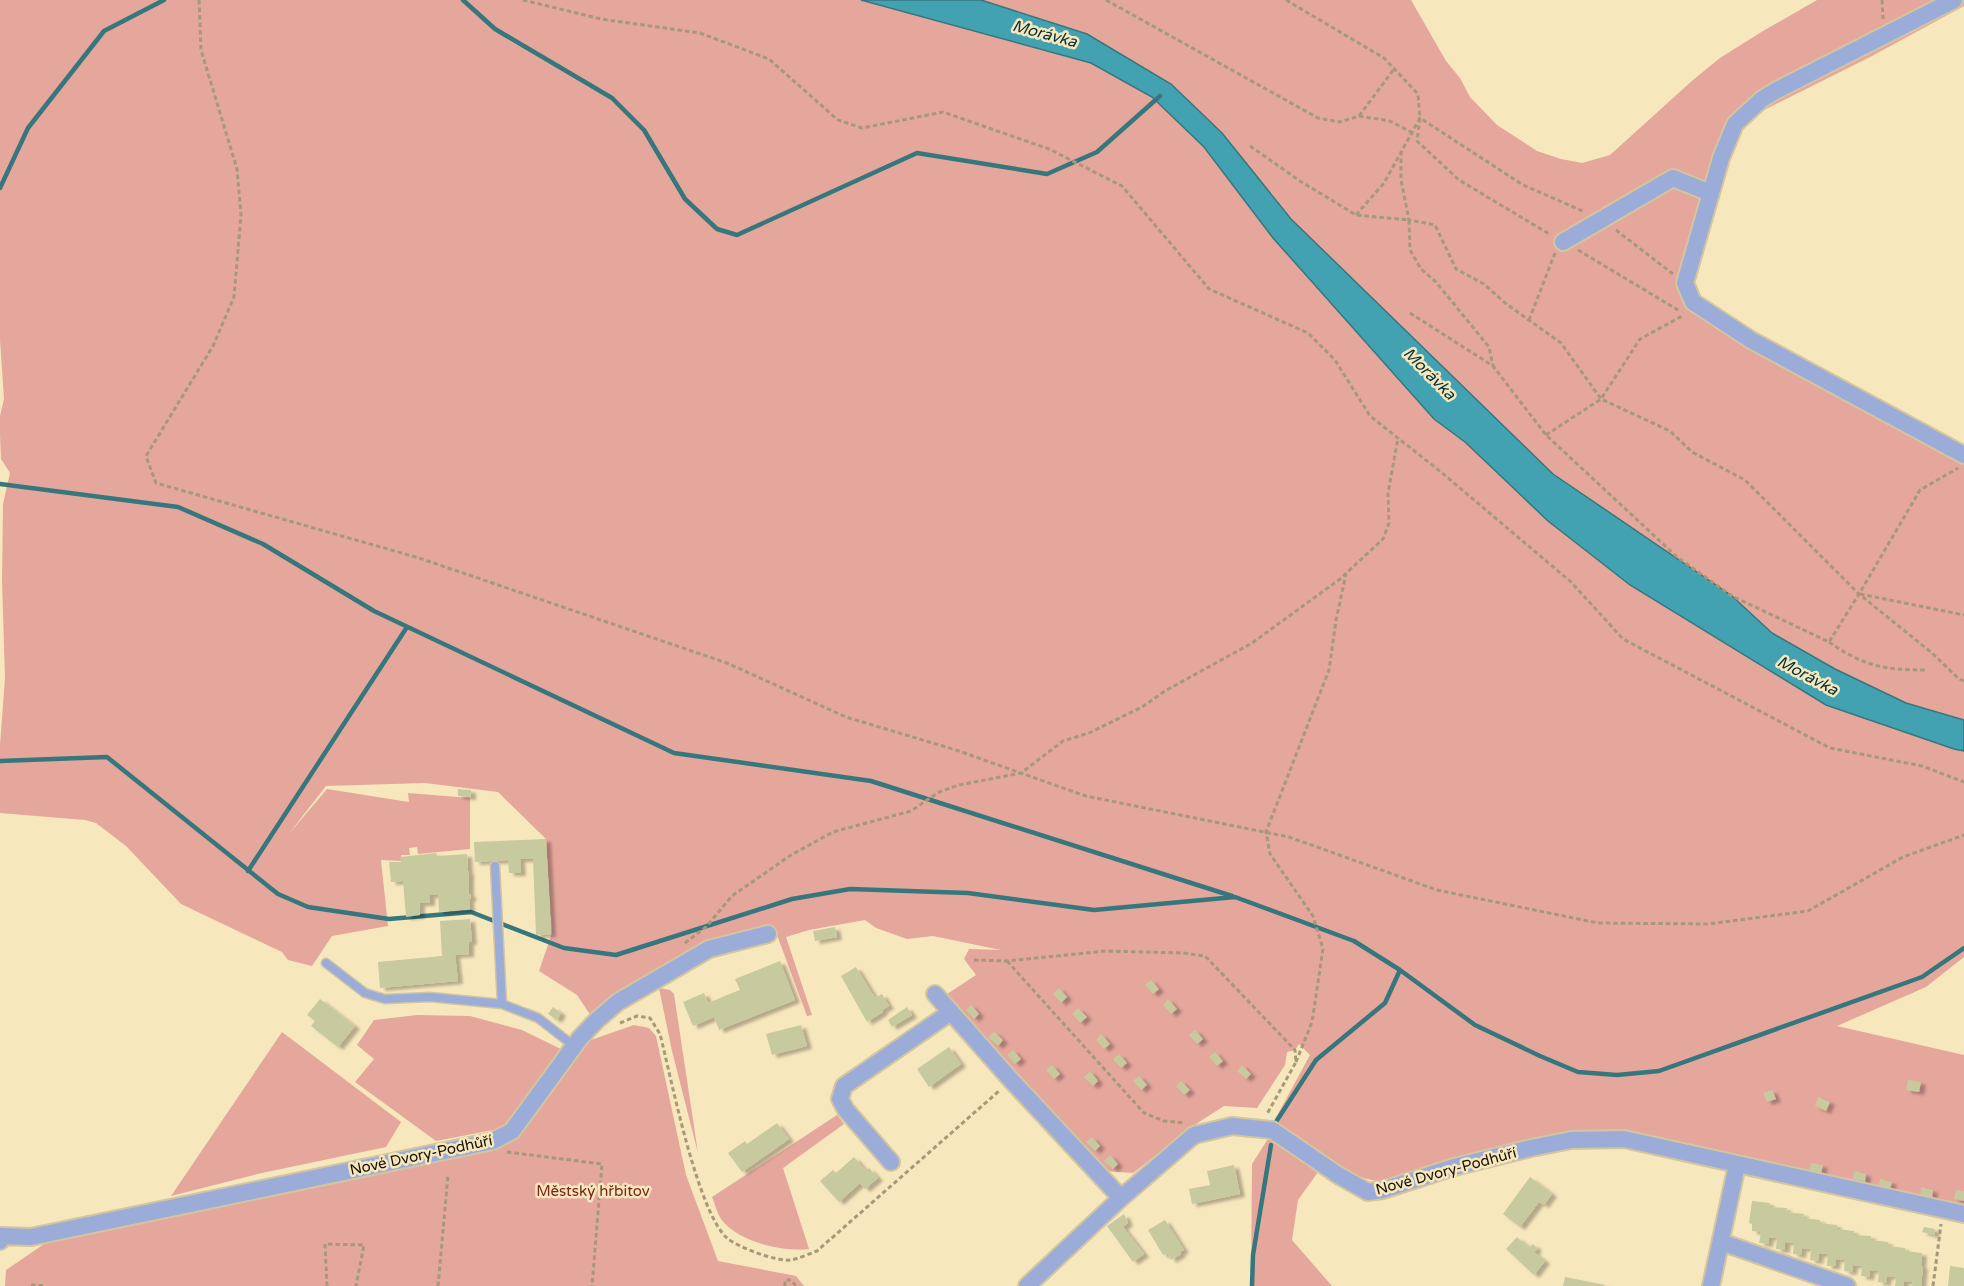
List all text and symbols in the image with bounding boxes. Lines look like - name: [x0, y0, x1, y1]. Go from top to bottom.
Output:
- water label: Morávka: [1010, 16, 1080, 52]
- water label: Morávka: [1399, 343, 1460, 405]
- water label: Morávka: [1774, 652, 1842, 701]
- street label: Nové Dvory-Podhůří: [348, 1131, 494, 1179]
- street label: Nové Dvory-Podhůří: [1374, 1143, 1519, 1198]
- park label: Městský hřbitov: [536, 1182, 650, 1200]

